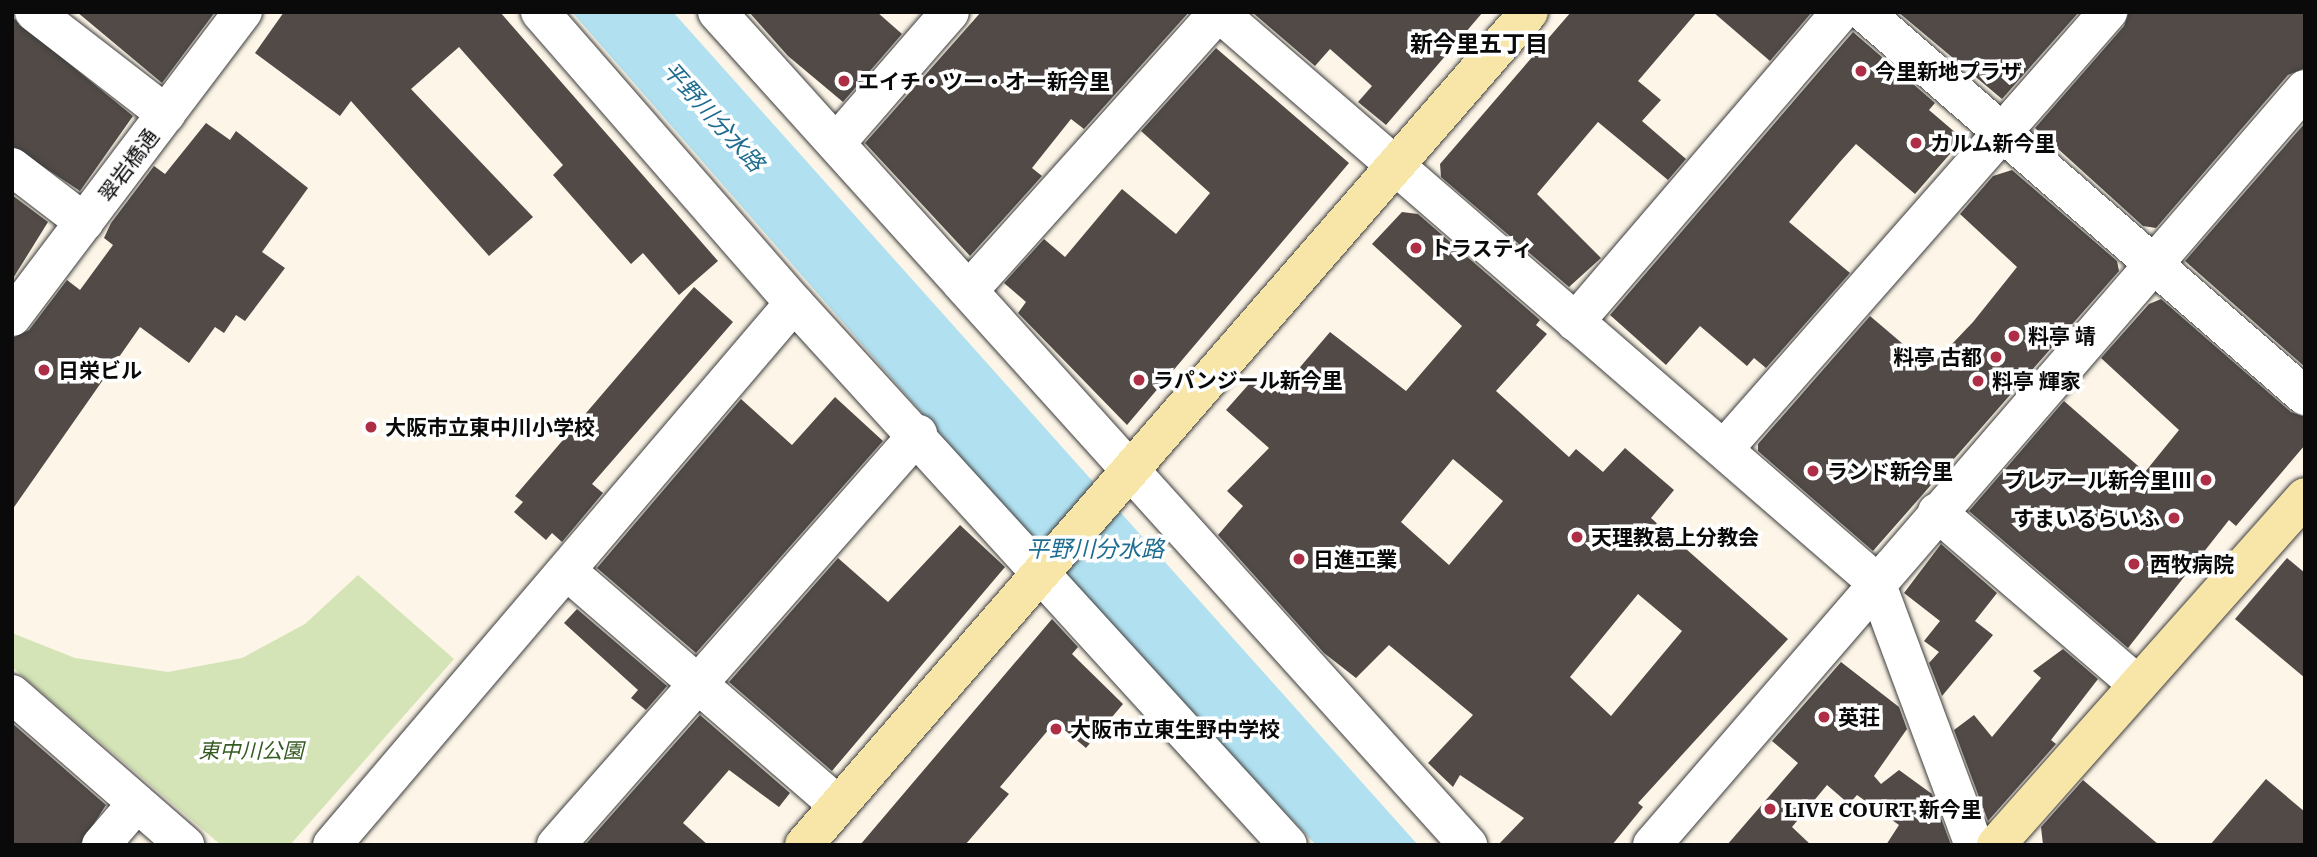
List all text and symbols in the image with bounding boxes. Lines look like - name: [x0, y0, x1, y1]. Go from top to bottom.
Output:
- district label: 新今里五丁目: [1410, 29, 1548, 57]
- water label: 平野川分水路: [658, 55, 770, 177]
- place label: 今里新地プラザ: [1875, 58, 2022, 84]
- marker: 今里新地プラザ: [1853, 63, 1869, 79]
- place label: エイチ・ツー・オー新今里: [858, 68, 1110, 94]
- marker: エイチ・ツー・オー新今里: [836, 73, 852, 89]
- street label: 翠岩橋通: [93, 124, 163, 206]
- place label: カルム新今里: [1930, 130, 2056, 156]
- marker: カルム新今里: [1908, 135, 1924, 151]
- place label: トラスティ: [1430, 235, 1535, 261]
- marker: トラスティ: [1408, 240, 1424, 256]
- place label: 料亭 靖: [2028, 323, 2096, 349]
- marker: 料亭 靖: [2006, 328, 2022, 344]
- place label: 料亭 古都: [1893, 344, 1982, 370]
- marker: 料亭 古都: [1988, 349, 2004, 365]
- place label: 日栄ビル: [58, 357, 142, 383]
- marker: 日栄ビル: [36, 362, 52, 378]
- place label: ラパンジール新今里: [1153, 367, 1342, 393]
- place label: 料亭 輝家: [1992, 368, 2081, 394]
- marker: ラパンジール新今里: [1131, 372, 1147, 388]
- marker: 料亭 輝家: [1970, 373, 1986, 389]
- place label: 大阪市立東中川小学校: [385, 414, 595, 440]
- marker: 大阪市立東中川小学校: [363, 419, 379, 435]
- place label: ランド新今里: [1827, 458, 1953, 484]
- marker: ランド新今里: [1805, 463, 1821, 479]
- place label: プレアール新今里Ⅲ: [2004, 467, 2192, 493]
- marker: プレアール新今里Ⅲ: [2198, 472, 2214, 488]
- place label: すまいるらいふ: [2013, 505, 2160, 531]
- marker: すまいるらいふ: [2166, 510, 2182, 526]
- place label: 天理教葛上分教会: [1591, 524, 1759, 550]
- marker: 天理教葛上分教会: [1569, 529, 1585, 545]
- water label: 平野川分水路: [1026, 534, 1164, 562]
- place label: 日進工業: [1313, 546, 1397, 572]
- marker: 日進工業: [1291, 551, 1307, 567]
- place label: 西牧病院: [2150, 551, 2234, 577]
- marker: 西牧病院: [2124, 554, 2144, 574]
- place label: 英荘: [1838, 704, 1880, 730]
- marker: 英荘: [1816, 709, 1832, 725]
- place label: 大阪市立東生野中学校: [1070, 716, 1280, 742]
- marker: 大阪市立東生野中学校: [1048, 721, 1064, 737]
- park label: 東中川公園: [199, 737, 303, 763]
- place label: LIVE COURT 新今里: [1784, 796, 1982, 822]
- marker: LIVE COURT 新今里: [1762, 801, 1778, 817]

